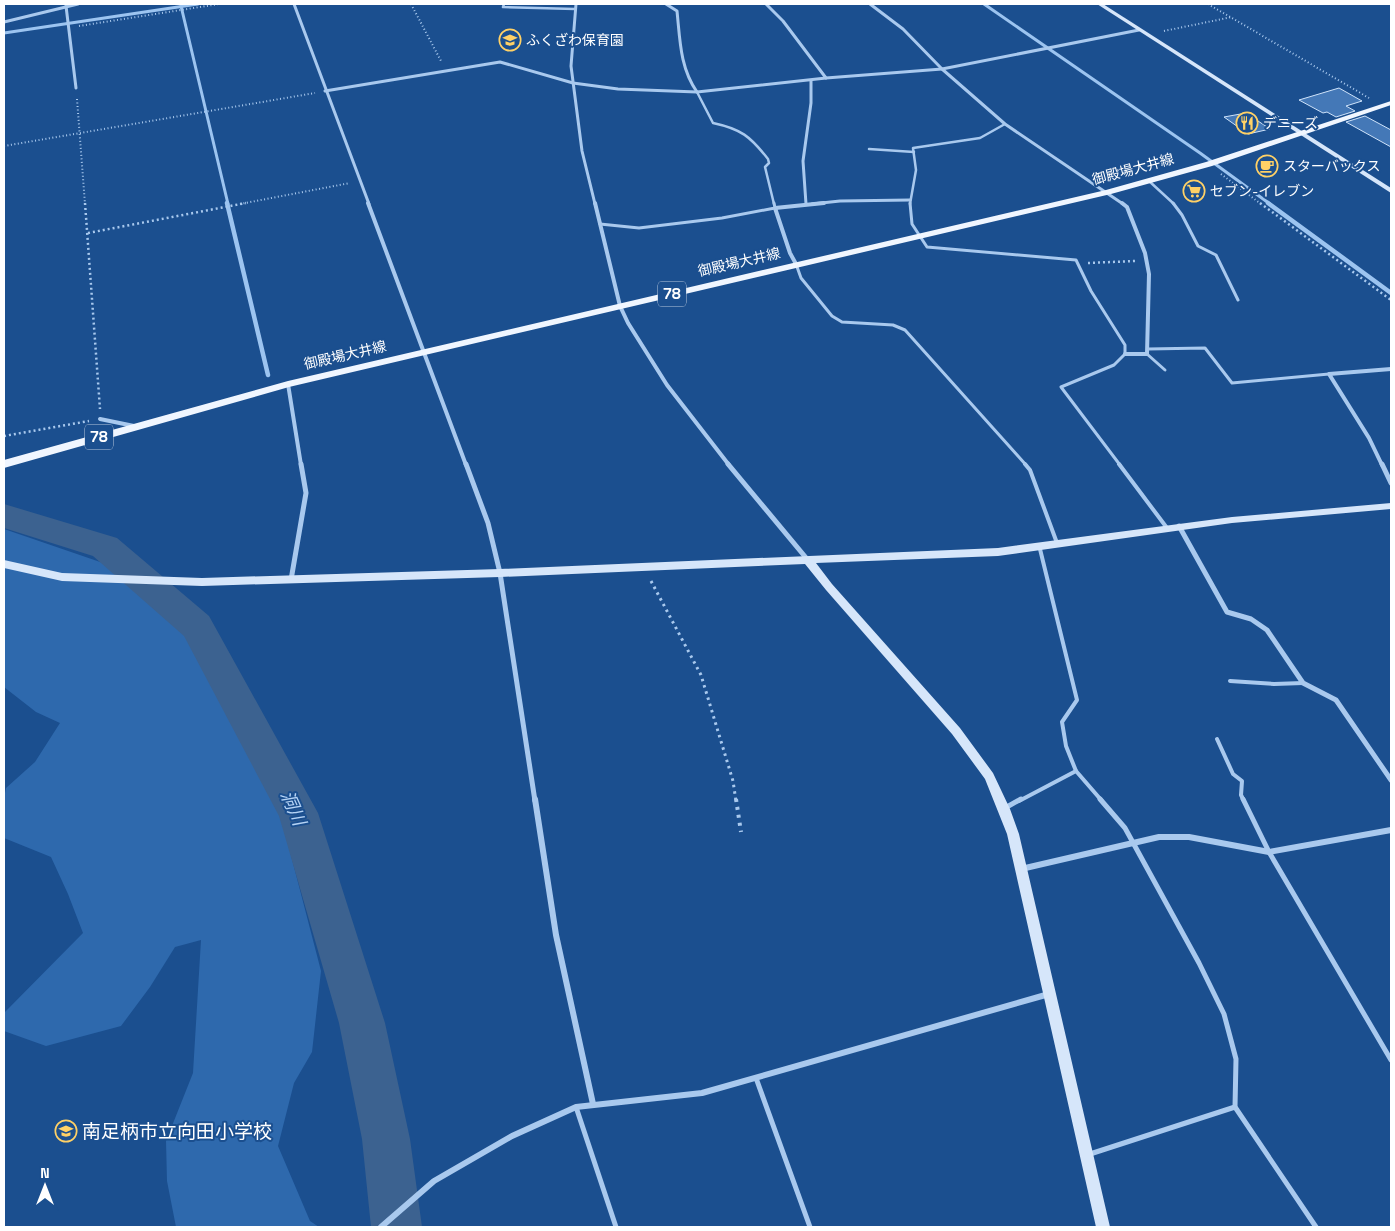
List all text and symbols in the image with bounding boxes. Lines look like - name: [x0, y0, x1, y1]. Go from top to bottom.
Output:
- school or university icon: ふくざわ保育園: [498, 28, 522, 52]
- place label: ふくざわ保育園: [526, 31, 624, 49]
- restaurant icon: デニーズ: [1235, 111, 1259, 135]
- place label: デニーズ: [1263, 114, 1318, 132]
- street label: 御殿場大井線: [1090, 149, 1176, 189]
- cafe icon: スターバックス: [1255, 154, 1279, 178]
- place label: スターバックス: [1283, 157, 1380, 175]
- supermarket icon: セブン-イレブン: [1182, 179, 1206, 203]
- place label: セブン-イレブン: [1210, 182, 1314, 200]
- street label: 御殿場大井線: [696, 244, 782, 280]
- road number: 78: [658, 282, 686, 306]
- street label: 御殿場大井線: [302, 337, 388, 373]
- road number: 78: [85, 424, 113, 450]
- water label: 洞川: [276, 787, 312, 831]
- school or university icon: 南足柄市立向田小学校: [54, 1119, 78, 1143]
- place label: 南足柄市立向田小学校: [82, 1119, 272, 1144]
- north arrow: [20, 1161, 70, 1211]
- text: N: [40, 1164, 50, 1182]

